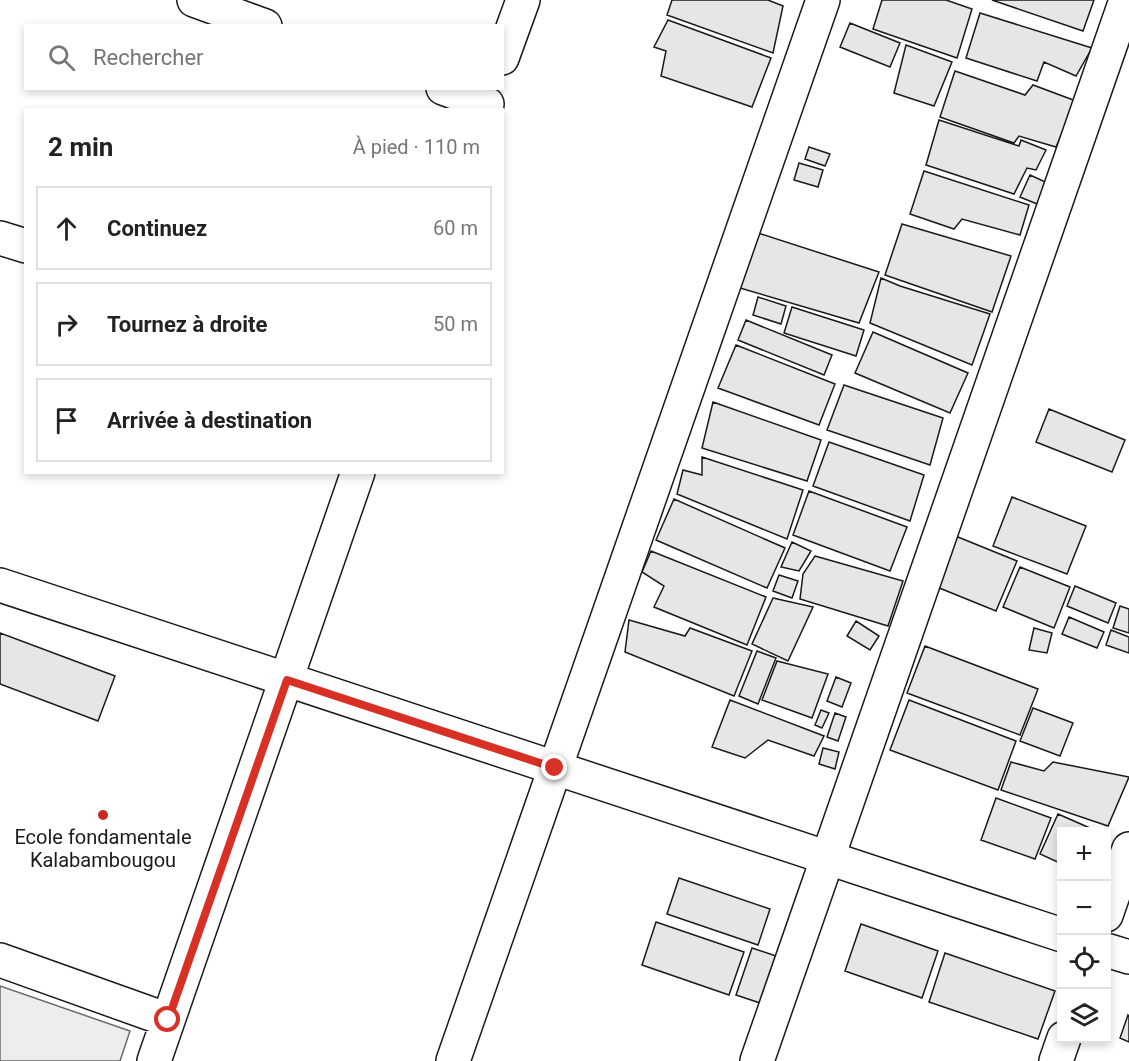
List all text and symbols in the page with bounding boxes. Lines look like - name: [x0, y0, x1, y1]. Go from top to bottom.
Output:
- search box: [24, 24, 504, 90]
- icon: search: [45, 41, 78, 74]
- text: Rechercher: [93, 45, 204, 70]
- text: 2 min: [48, 132, 113, 162]
- text: À pied · 110 m: [353, 135, 480, 159]
- icon: ahead: [50, 212, 83, 245]
- text: Continuez: [107, 216, 207, 241]
- text: 60 m: [433, 216, 478, 240]
- icon: right: [50, 308, 83, 341]
- text: Tournez à droite: [107, 312, 267, 337]
- text: 50 m: [433, 312, 478, 336]
- icon: arrive: [50, 404, 83, 437]
- text: Arrivée à destination: [107, 408, 312, 433]
- route end: [541, 754, 567, 780]
- marker: Ecole fondamentale Kalabambougou: [96, 808, 110, 822]
- place label: Ecole fondamentale Kalabambougou: [14, 825, 192, 872]
- map controls: [1057, 827, 1111, 1043]
- button: +: [1057, 827, 1111, 881]
- button: −: [1057, 881, 1111, 935]
- button: locate: [1057, 935, 1111, 989]
- button: layers: [1057, 989, 1111, 1043]
- route start: [154, 1006, 180, 1032]

